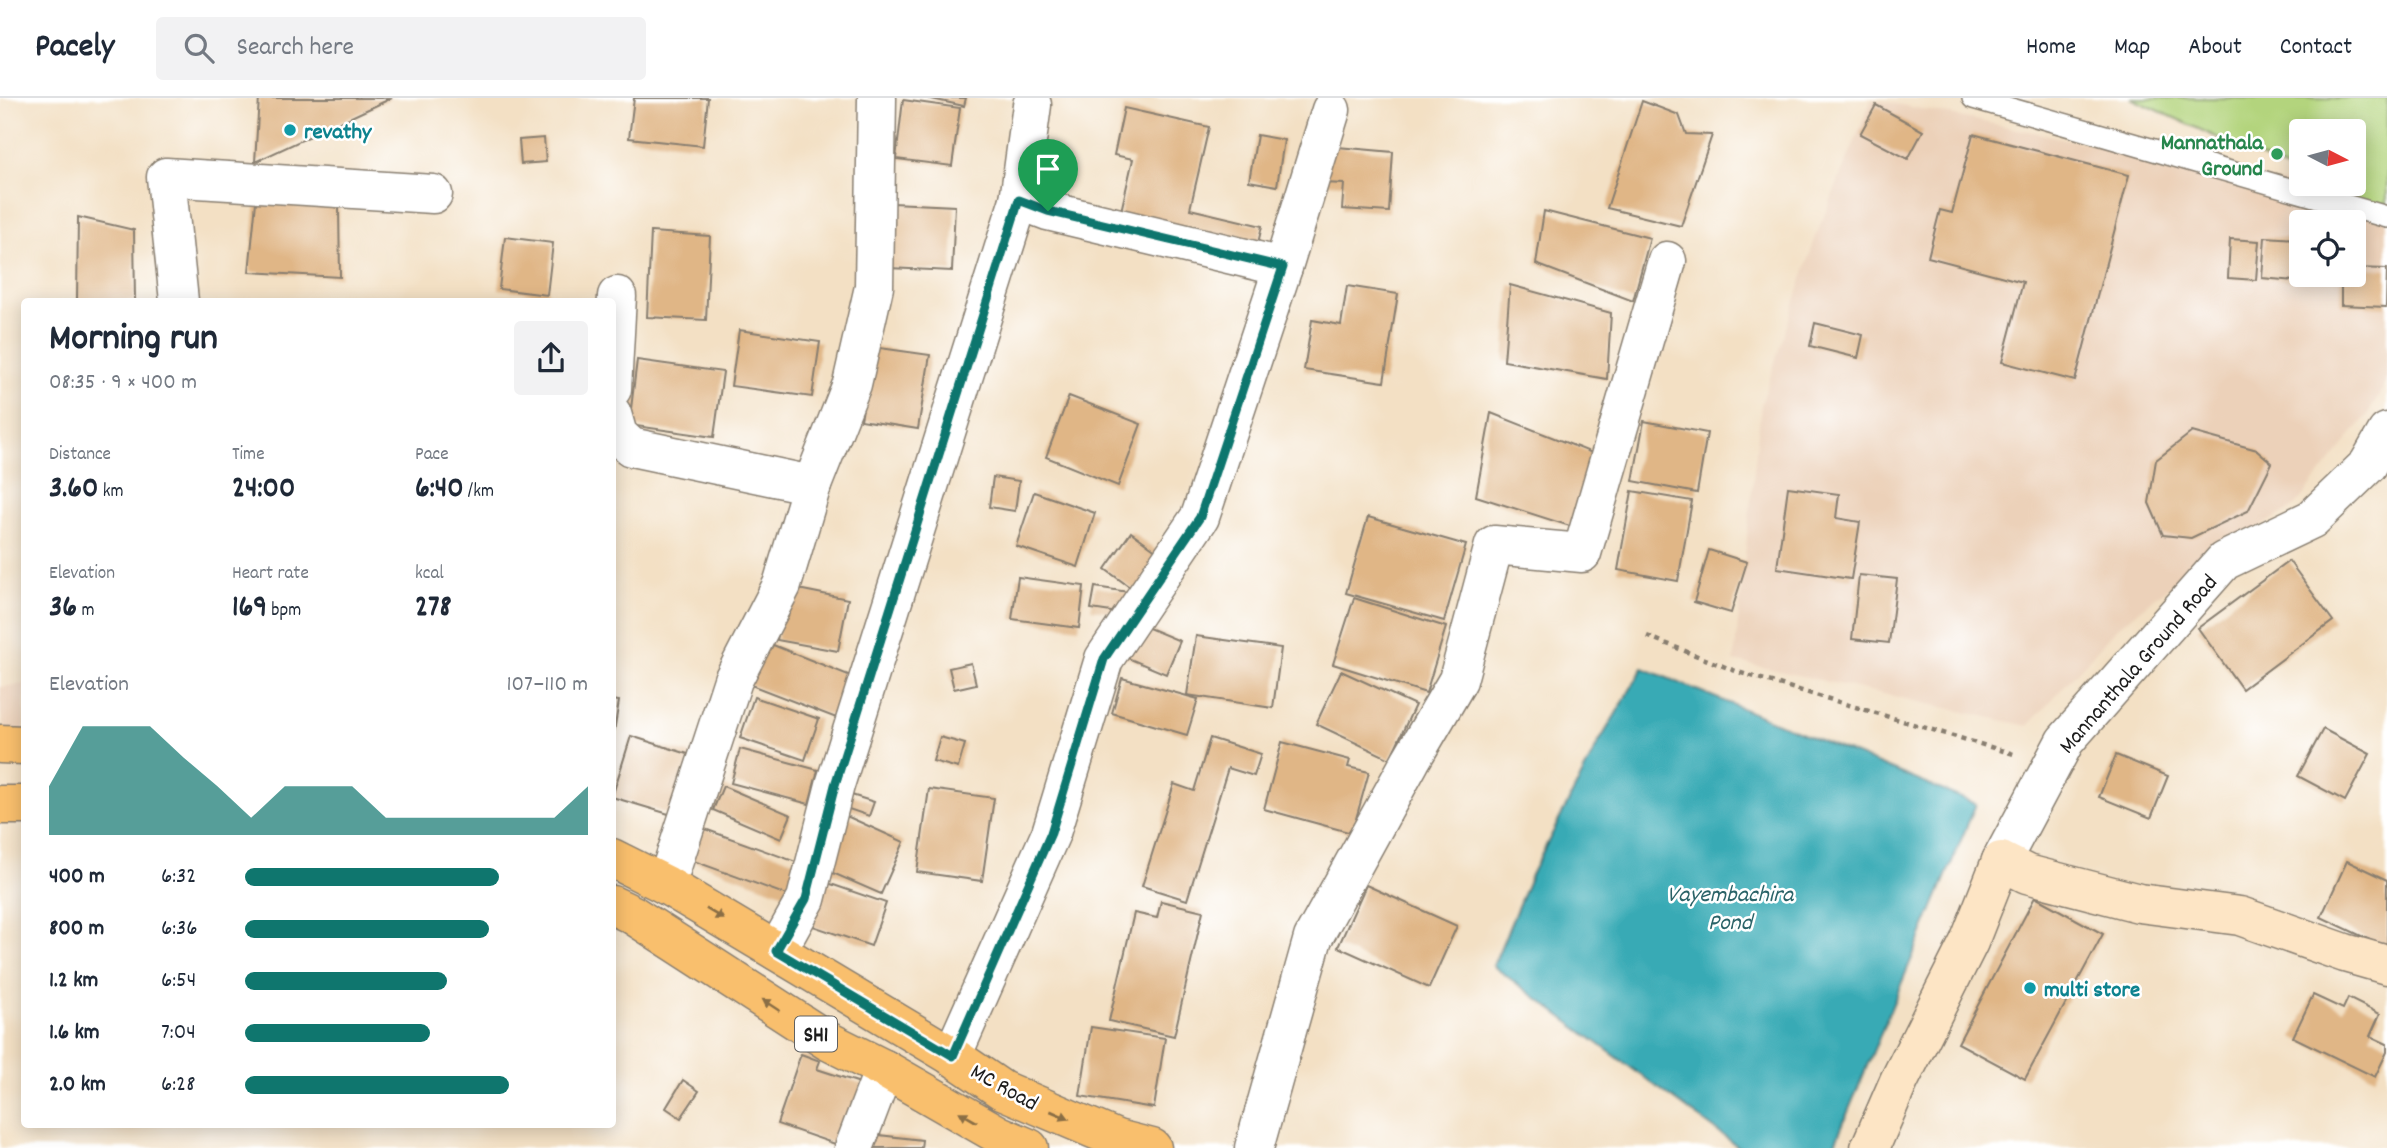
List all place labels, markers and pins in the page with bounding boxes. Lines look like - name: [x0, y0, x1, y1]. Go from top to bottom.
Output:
- place label: revathy: [304, 117, 373, 150]
- marker: revathy: [282, 122, 298, 138]
- place label: Mannathala Ground: [2161, 128, 2264, 187]
- pin: [1018, 139, 1078, 211]
- marker: Mannathala Ground: [2269, 146, 2285, 162]
- place label: multi store: [2044, 975, 2140, 1008]
- marker: multi store: [2022, 980, 2038, 996]

